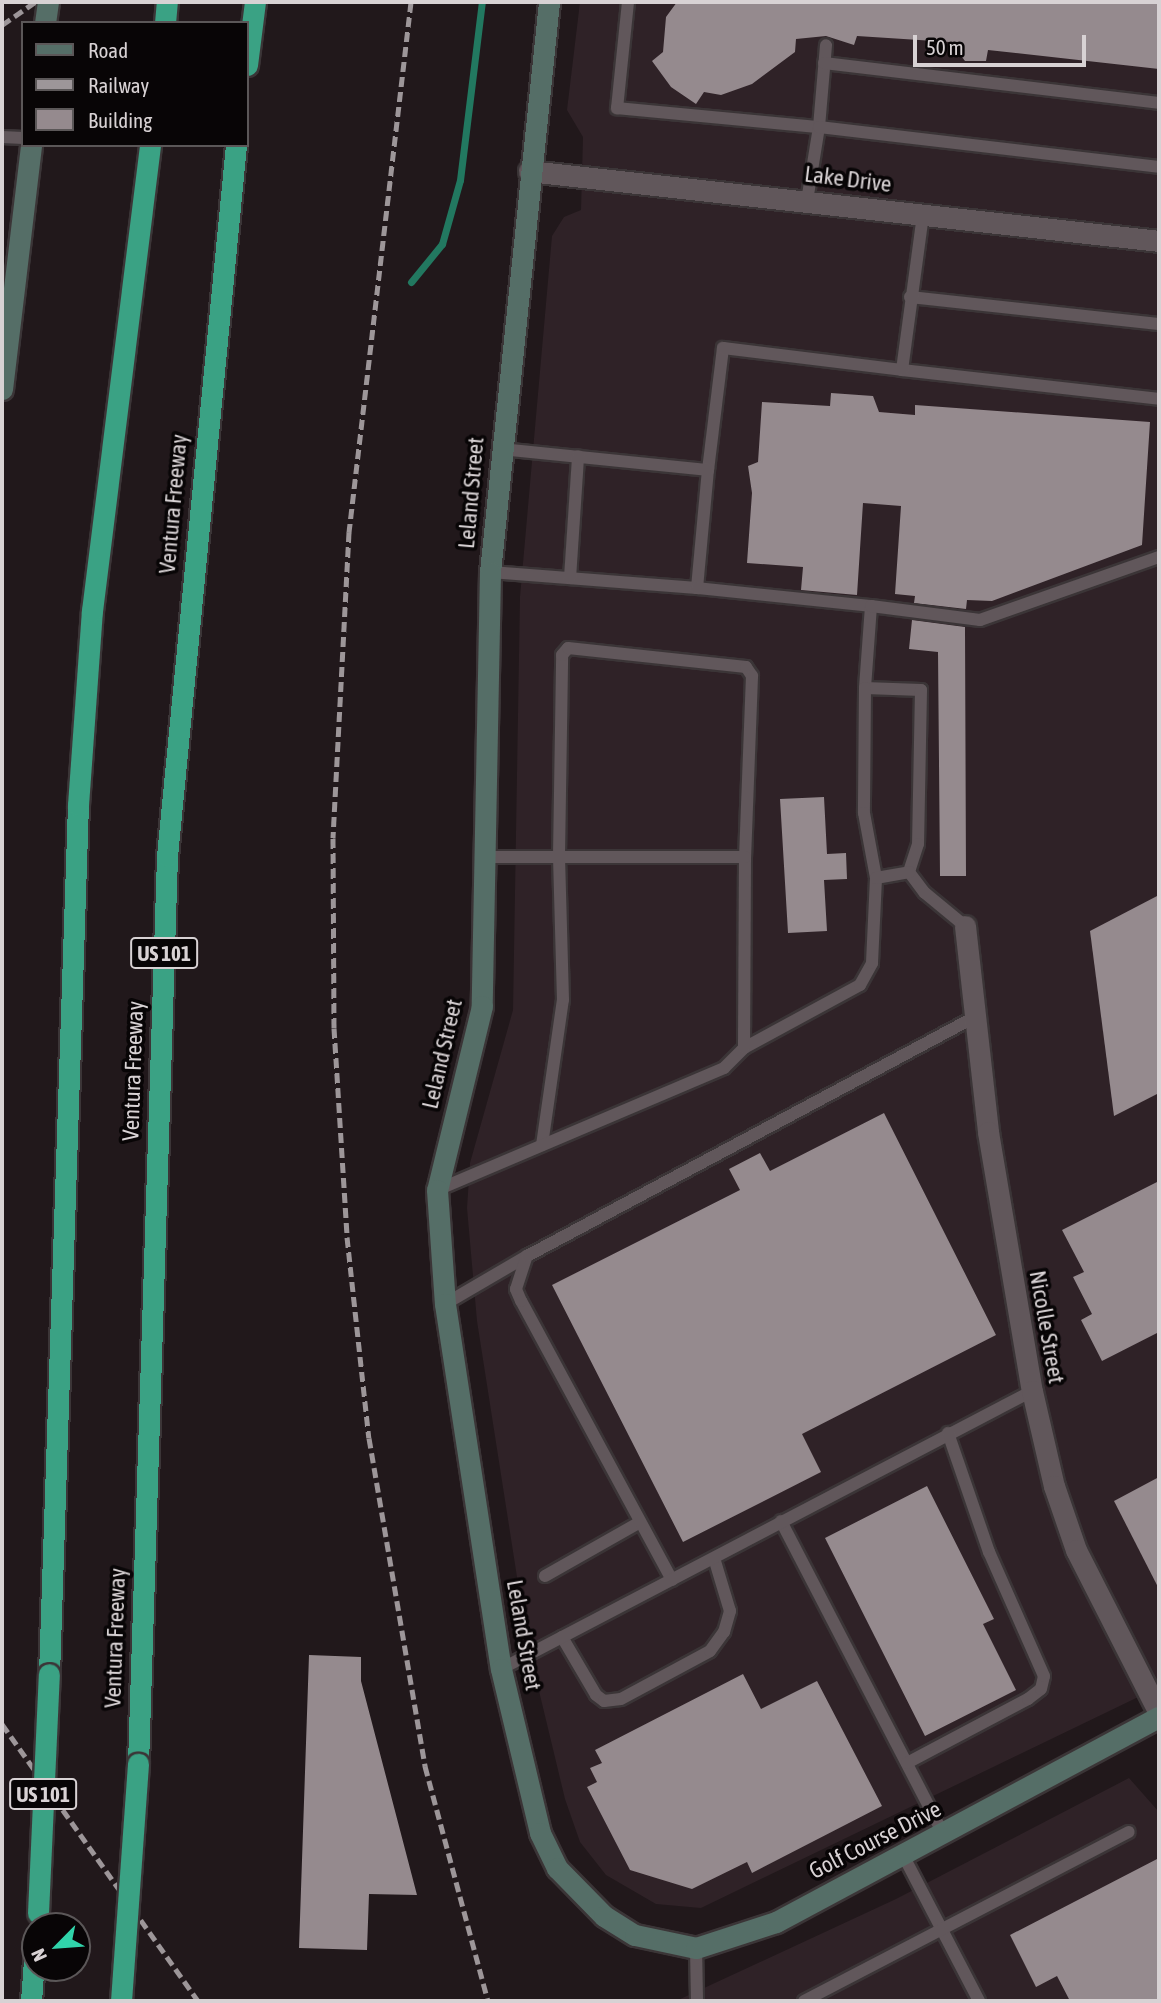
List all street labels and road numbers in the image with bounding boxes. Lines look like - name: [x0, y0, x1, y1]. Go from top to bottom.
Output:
- street label: Lake Drive: [803, 160, 893, 198]
- street label: Ventura Freeway: [153, 433, 193, 575]
- street label: Leland Street: [452, 436, 490, 550]
- road number: US 101: [129, 936, 199, 970]
- street label: Leland Street: [416, 996, 468, 1112]
- street label: Ventura Freeway: [117, 1001, 149, 1141]
- street label: Nicolle Street: [1023, 1268, 1071, 1386]
- street label: Ventura Freeway: [99, 1568, 131, 1708]
- street label: Leland Street: [501, 1578, 547, 1692]
- road number: US 101: [8, 1776, 78, 1812]
- street label: Golf Course Drive: [805, 1795, 945, 1885]

